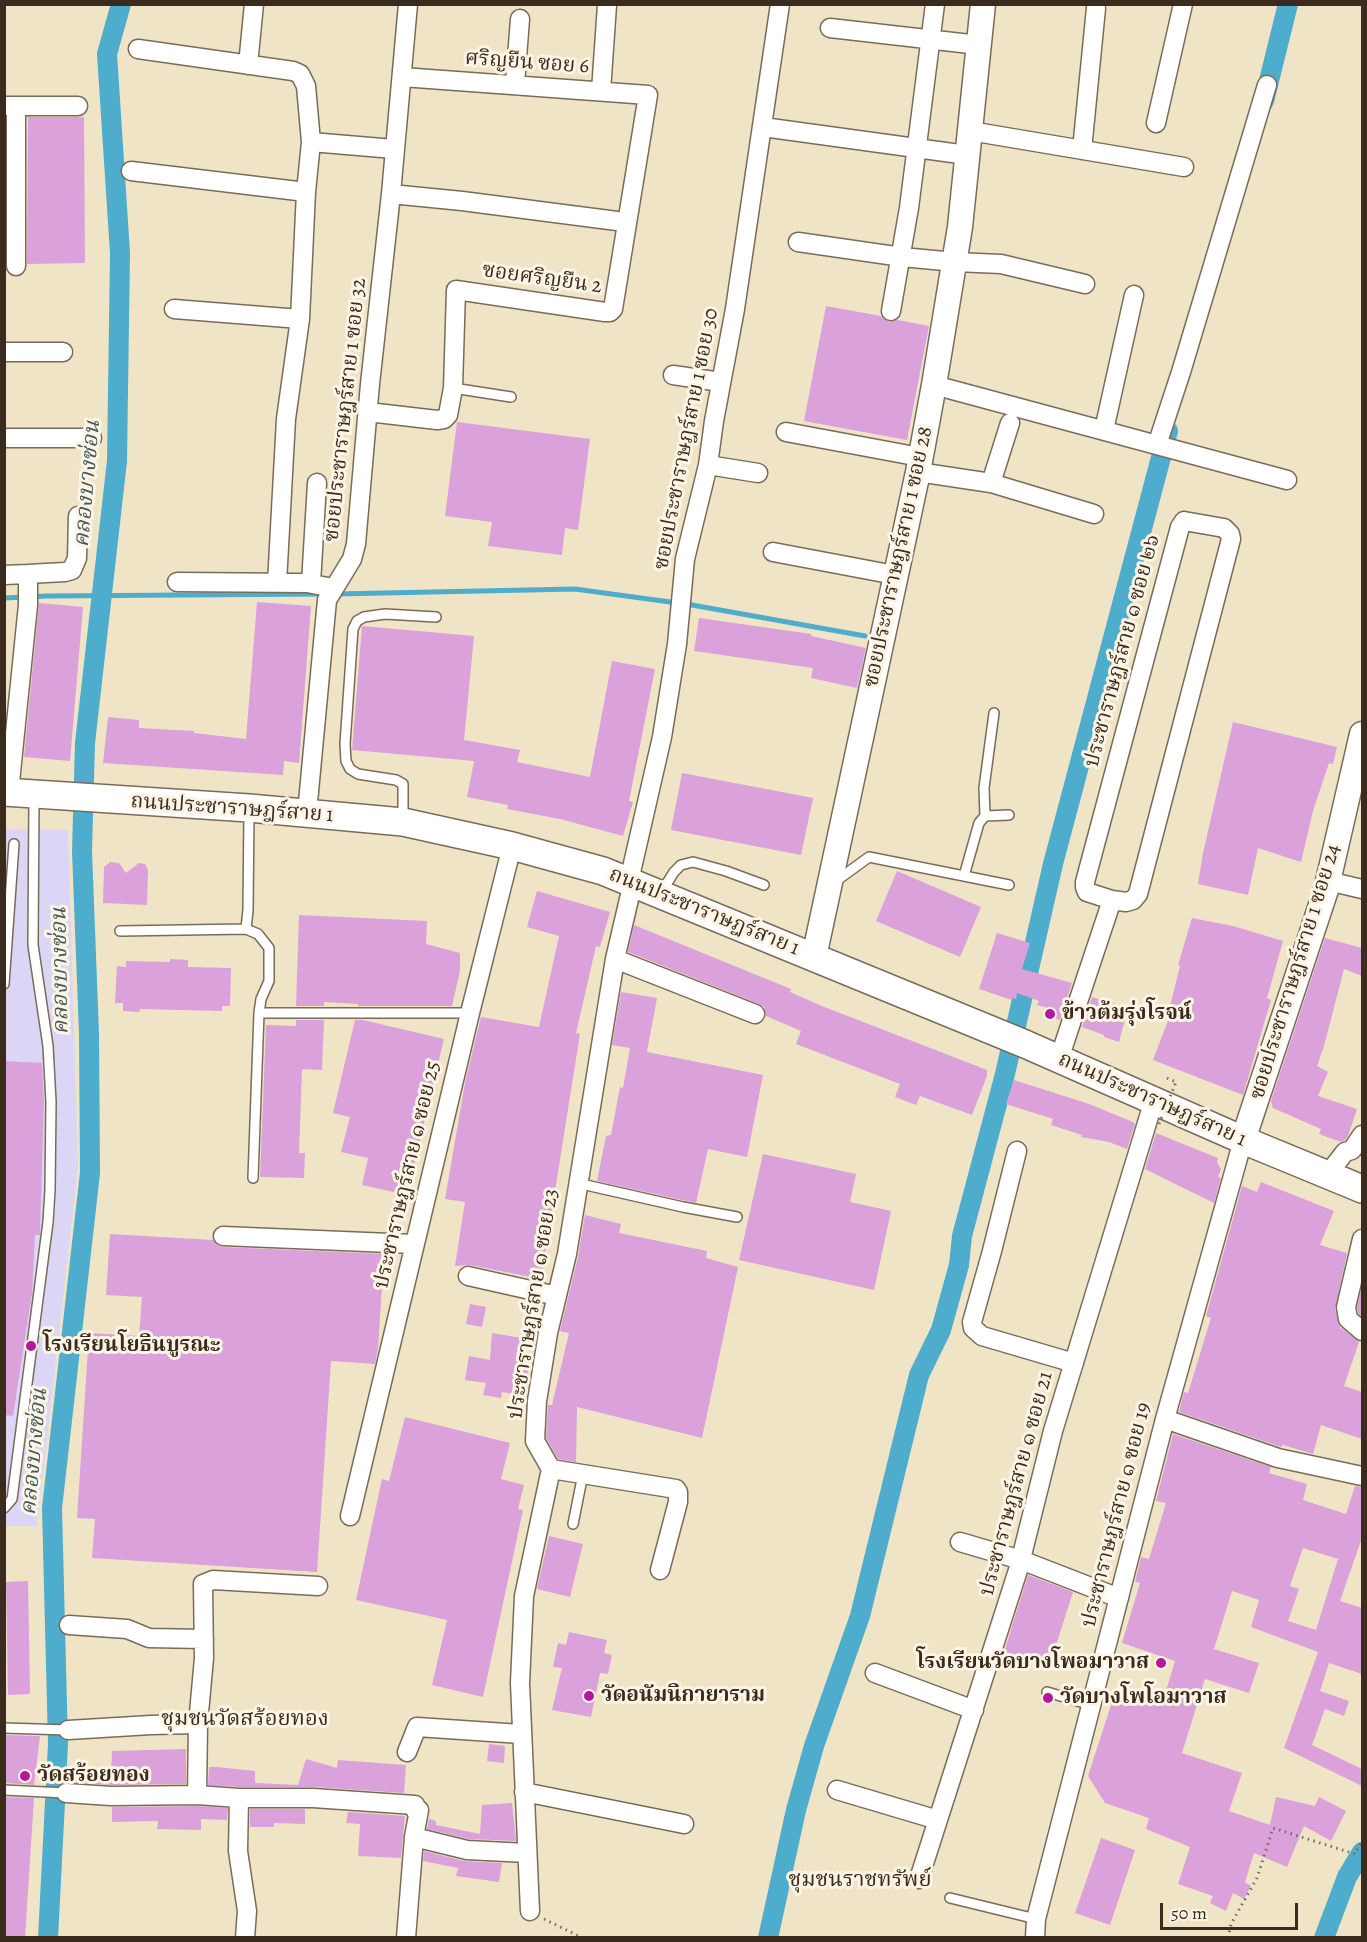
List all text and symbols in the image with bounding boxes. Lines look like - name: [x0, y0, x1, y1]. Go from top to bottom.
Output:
- street label: ศริญยืน ซอย 6: [464, 46, 590, 80]
- street label: ซอยศริญยืน 2: [481, 258, 603, 300]
- street label: ซอยประชาราษฎร์สาย 1 ซอย 32: [320, 277, 372, 543]
- street label: ซอยประชาราษฎร์สาย 1 ซอย 30: [649, 306, 725, 572]
- water label: คลองบางซ่อน: [69, 419, 107, 549]
- street label: ซอยประชาราษฎร์สาย 1 ซอย 28: [859, 424, 939, 690]
- street label: ประชาราษฎร์สาย ๑ ซอย ๒๖: [1080, 532, 1166, 770]
- street label: ถนนประชาราษฎร์สาย 1: [130, 789, 334, 829]
- street label: ซอยประชาราษฎร์สาย 1 ซอย 24: [1245, 841, 1347, 1103]
- street label: ถนนประชาราษฎร์สาย 1: [605, 862, 803, 962]
- water label: คลองบางซ่อน: [47, 907, 75, 1035]
- place label: ข้าวต้มรุ่งโรจน์: [1062, 1001, 1192, 1027]
- marker: ข้าวต้มรุ่งโรจน์: [1043, 1007, 1057, 1021]
- street label: ถนนประชาราษฎร์สาย 1: [1054, 1047, 1250, 1153]
- street label: ประชาราษฎร์สาย ๑ ซอย 25: [370, 1059, 446, 1291]
- street label: ประชาราษฎร์สาย ๑ ซอย 23: [503, 1187, 565, 1421]
- place label: โรงเรียนโยธินบูรณะ: [43, 1333, 220, 1359]
- marker: โรงเรียนโยธินบูรณะ: [24, 1339, 38, 1353]
- street label: ประชาราษฎร์สาย ๑ ซอย 21: [975, 1369, 1059, 1599]
- water label: คลองบางซ่อน: [16, 1387, 54, 1517]
- street label: ประชาราษฎร์สาย ๑ ซอย 19: [1077, 1400, 1157, 1630]
- place label: โรงเรียนวัดบางโพอมาวาส: [916, 1650, 1149, 1676]
- marker: โรงเรียนวัดบางโพอมาวาส: [1154, 1656, 1168, 1670]
- place label: วัดอนัมนิกายาราม: [601, 1683, 765, 1709]
- place label: วัดบางโพโอมาวาส: [1060, 1685, 1227, 1711]
- marker: วัดอนัมนิกายาราม: [582, 1689, 596, 1703]
- marker: วัดบางโพโอมาวาส: [1041, 1691, 1055, 1705]
- district label: ชุมชนวัดสร้อยทอง: [161, 1707, 329, 1733]
- place label: วัดสร้อยทอง: [37, 1763, 150, 1789]
- marker: วัดสร้อยทอง: [18, 1769, 32, 1783]
- district label: ชุมชนราชทรัพย์: [788, 1868, 932, 1894]
- scale bar: [1163, 1891, 1301, 1929]
- text: 50 m: [1171, 1901, 1207, 1925]

